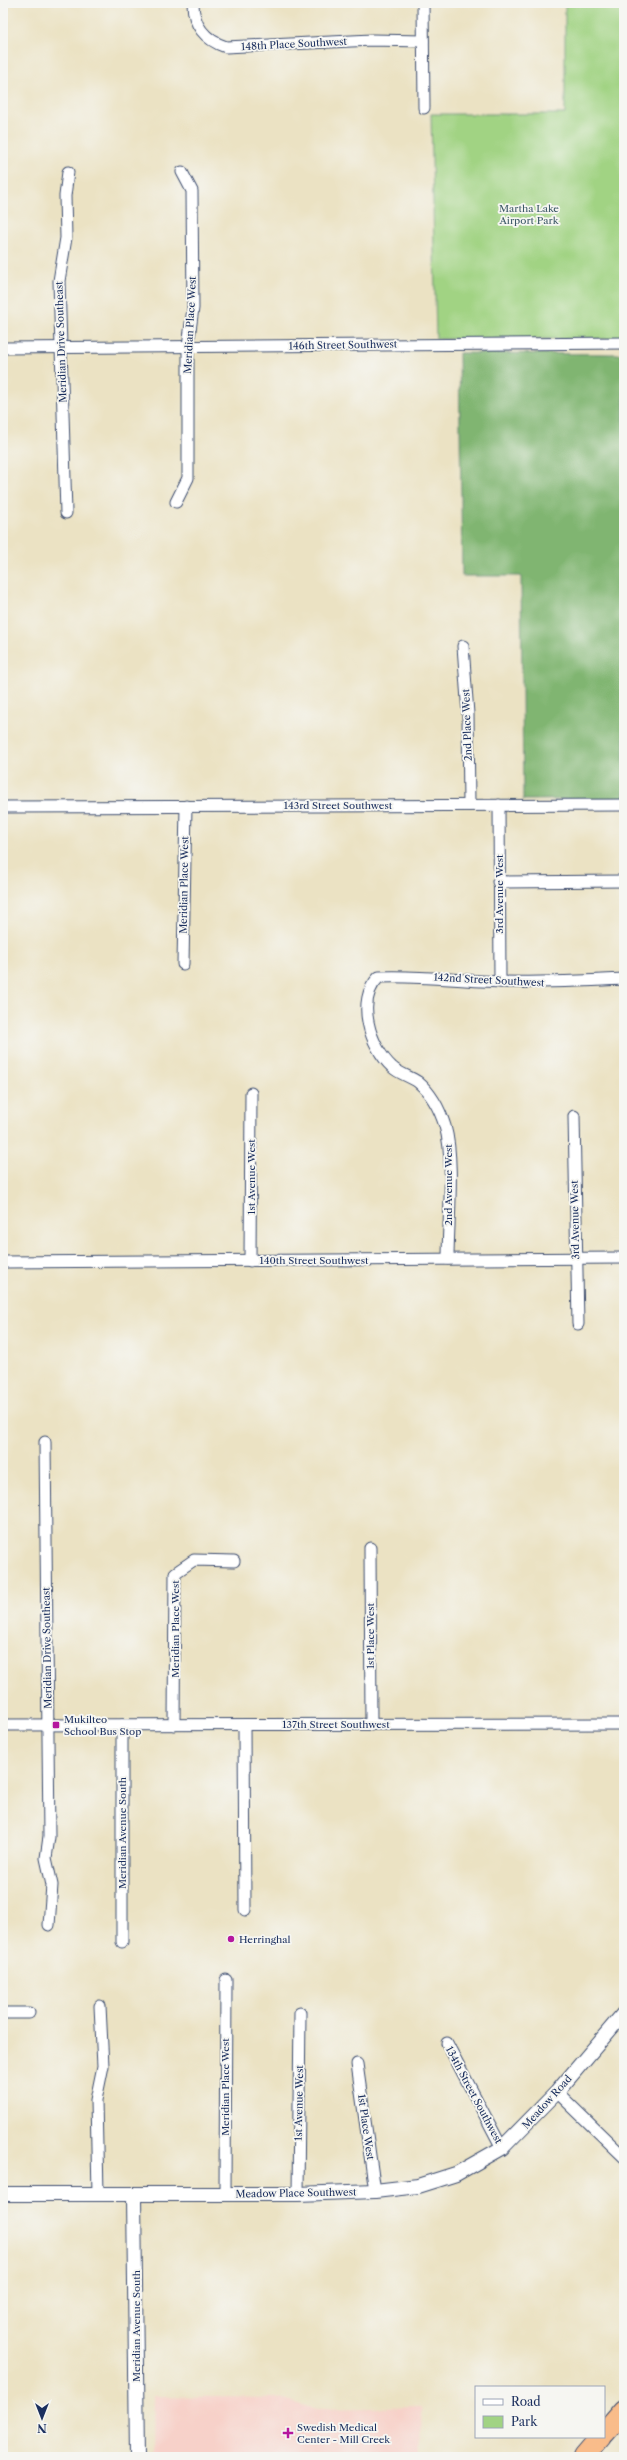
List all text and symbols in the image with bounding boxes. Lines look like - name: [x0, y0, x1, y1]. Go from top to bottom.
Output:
- street label: 148th Place Southwest: [241, 35, 348, 53]
- park label: Martha Lake Airport Park: [498, 202, 560, 227]
- street label: Meridian Place West: [181, 275, 199, 374]
- street label: Meridian Drive Southeast: [52, 281, 70, 403]
- street label: 146th Street Southwest: [289, 338, 398, 352]
- street label: 2nd Place West: [459, 688, 475, 761]
- street label: 143rd Street Southwest: [284, 799, 393, 812]
- street label: Meridian Place West: [177, 836, 191, 934]
- street label: 3rd Avenue West: [493, 854, 506, 934]
- street label: 142nd Street Southwest: [433, 971, 545, 989]
- street label: 1st Avenue West: [245, 1139, 258, 1215]
- street label: 2nd Avenue West: [442, 1144, 455, 1226]
- street label: 3rd Avenue West: [568, 1180, 582, 1260]
- street label: 140th Street Southwest: [259, 1254, 369, 1267]
- street label: Meridian Place West: [169, 1580, 182, 1678]
- street label: Meridian Drive Southeast: [39, 1587, 55, 1709]
- street label: 1st Place West: [364, 1602, 377, 1669]
- place label: Mukilteo School Bus Stop: [64, 1713, 141, 1738]
- street label: 137th Street Southwest: [282, 1718, 390, 1731]
- marker: Mukilteo School Bus Stop: [51, 1720, 61, 1730]
- street label: Meridian Avenue South: [116, 1776, 129, 1889]
- place label: Herringhal: [239, 1933, 290, 1946]
- marker: Herringhal: [226, 1934, 236, 1944]
- street label: Meridian Place West: [219, 2038, 232, 2136]
- street label: 134th Street Southwest: [443, 2044, 505, 2146]
- street label: 1st Avenue West: [292, 2065, 306, 2141]
- street label: Meadow Road: [519, 2072, 575, 2132]
- street label: 1st Place West: [355, 2093, 377, 2161]
- street label: Meadow Place Southwest: [235, 2185, 357, 2201]
- street label: Meridian Avenue South: [130, 2269, 143, 2382]
- legend: [475, 2386, 605, 2438]
- text: Road: [511, 2394, 541, 2409]
- north arrow: [22, 2398, 62, 2438]
- text: Park: [511, 2414, 538, 2429]
- text: N: [37, 2421, 47, 2435]
- place label: Swedish Medical Center - Mill Creek: [297, 2421, 391, 2446]
- marker: Swedish Medical Center - Mill Creek: [282, 2427, 294, 2439]

